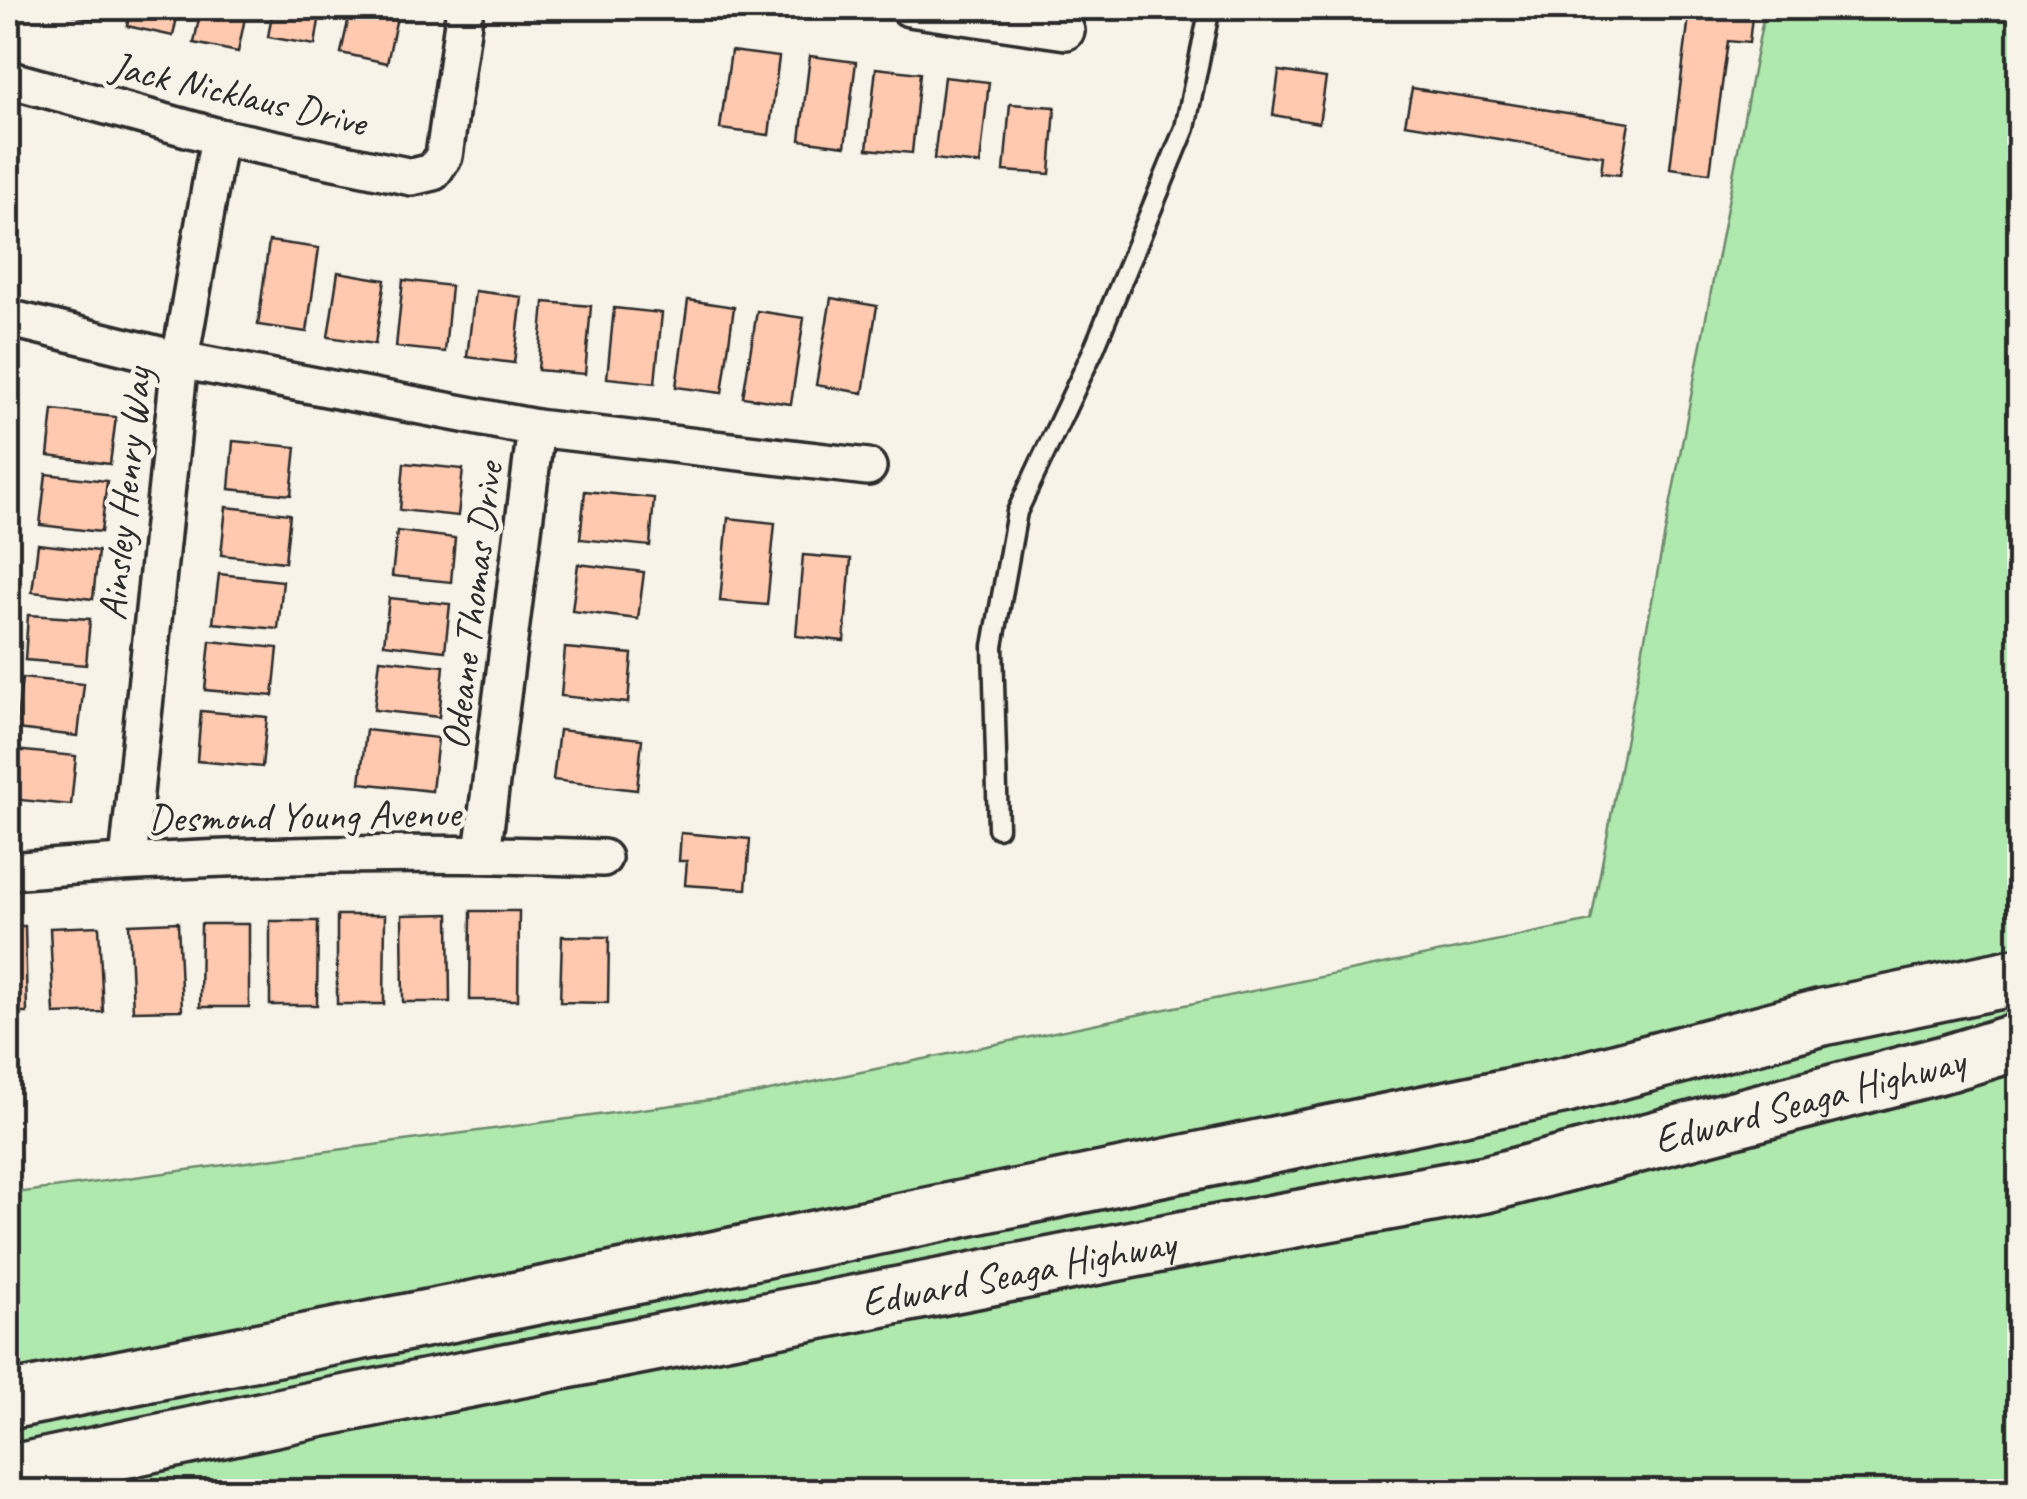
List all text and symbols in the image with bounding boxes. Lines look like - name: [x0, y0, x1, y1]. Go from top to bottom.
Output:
- street label: Jack Nicklaus Drive: [104, 40, 374, 148]
- street label: Ainsley Henry Way: [87, 363, 163, 623]
- street label: Odeane Thomas Drive: [430, 457, 515, 753]
- street label: Desmond Young Avenue: [147, 788, 464, 844]
- street label: Edward Seaga Highway: [1649, 1035, 1974, 1165]
- street label: Edward Seaga Highway: [857, 1217, 1183, 1328]

